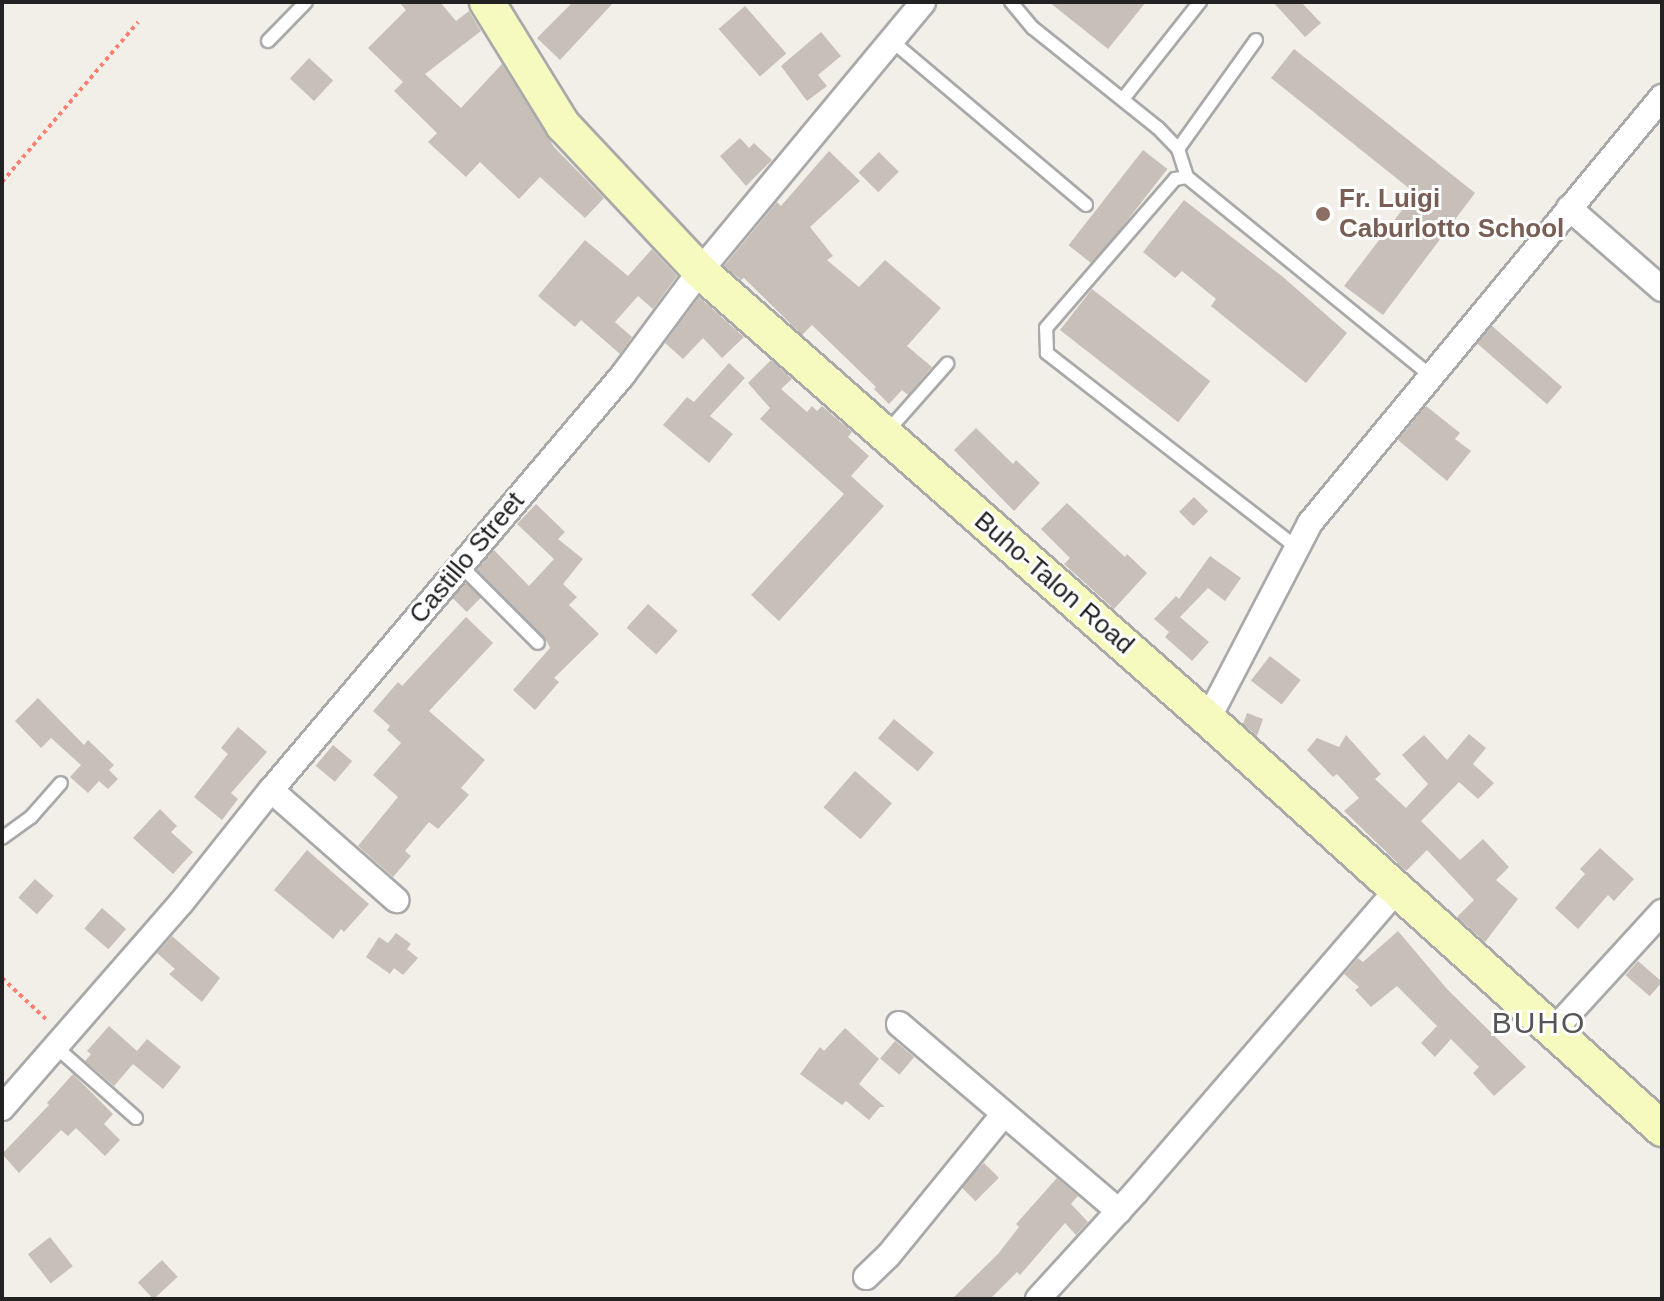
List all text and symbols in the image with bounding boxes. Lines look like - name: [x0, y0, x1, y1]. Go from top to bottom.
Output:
- place label: Fr. Luigi Caburlotto School: [1339, 183, 1564, 244]
- marker: Fr. Luigi Caburlotto School: [1314, 205, 1332, 223]
- street label: Castillo Street: [403, 486, 531, 630]
- street label: Buho-Talon Road: [968, 505, 1140, 661]
- district label: BUHO: [1492, 1005, 1586, 1041]

